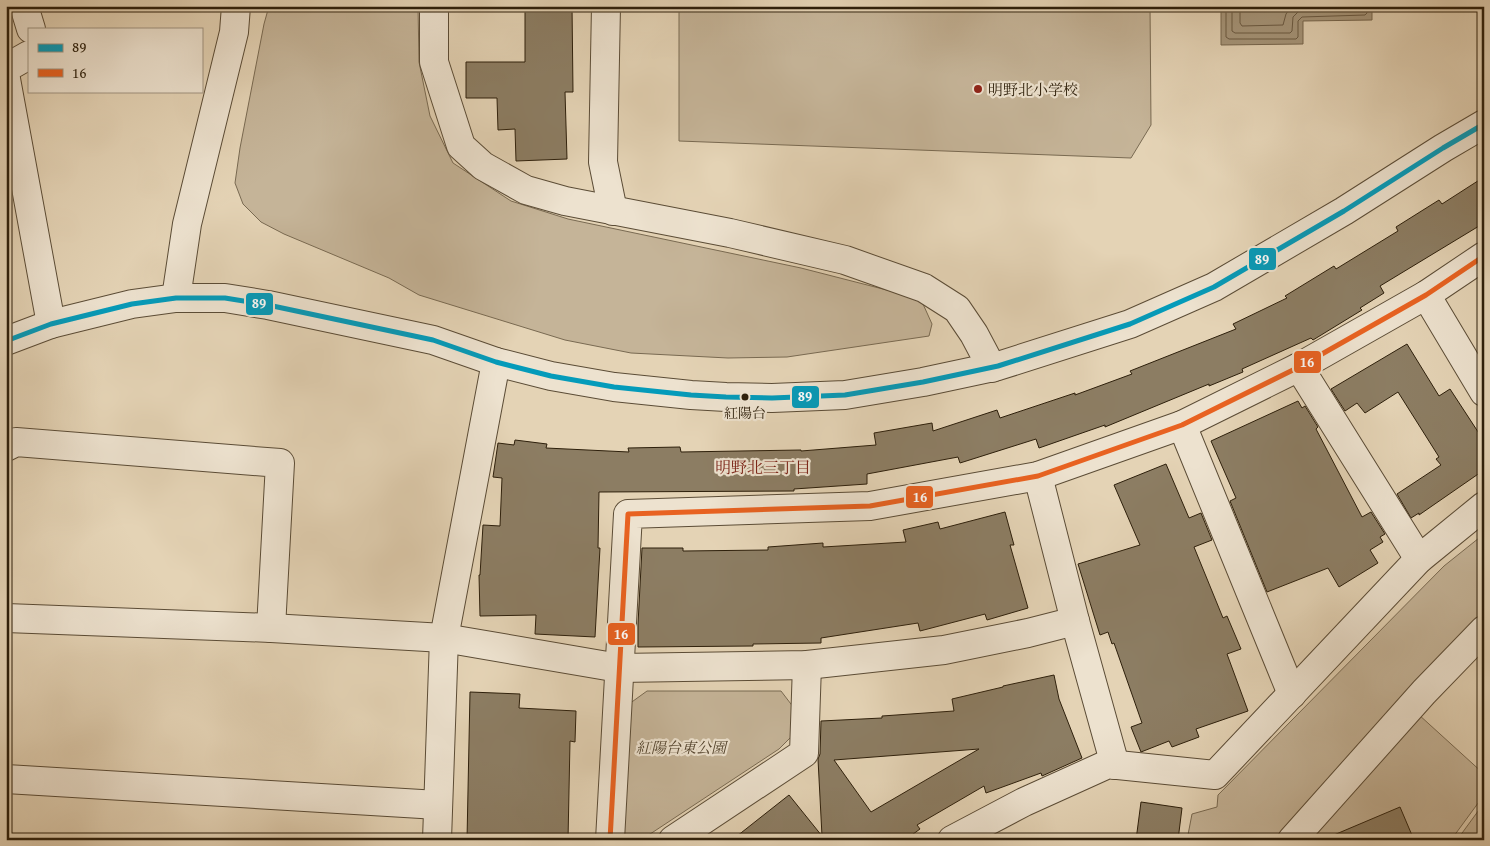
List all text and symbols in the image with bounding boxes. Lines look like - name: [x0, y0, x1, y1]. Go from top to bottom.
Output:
- legend: [28, 28, 202, 92]
- text: 89: [72, 36, 86, 57]
- text: 16: [72, 62, 86, 83]
- place label: 明野北小学校: [988, 79, 1078, 100]
- marker: 明野北小学校: [972, 83, 984, 95]
- line badge: 89: [1248, 247, 1277, 271]
- text: 89: [1255, 249, 1269, 269]
- line badge: 89: [245, 292, 274, 316]
- text: 89: [252, 293, 266, 313]
- line badge: 16: [1293, 350, 1322, 374]
- text: 16: [1300, 352, 1314, 372]
- line badge: 89: [791, 385, 820, 409]
- text: 89: [798, 386, 812, 406]
- marker: 紅陽台: [740, 392, 750, 402]
- place label: 紅陽台: [724, 403, 766, 423]
- district label: 明野北三丁目: [715, 455, 811, 479]
- line badge: 16: [905, 485, 934, 509]
- text: 16: [913, 487, 927, 507]
- line badge: 16: [607, 622, 636, 646]
- text: 16: [614, 624, 628, 644]
- park label: 紅陽台東公園: [636, 737, 729, 758]

